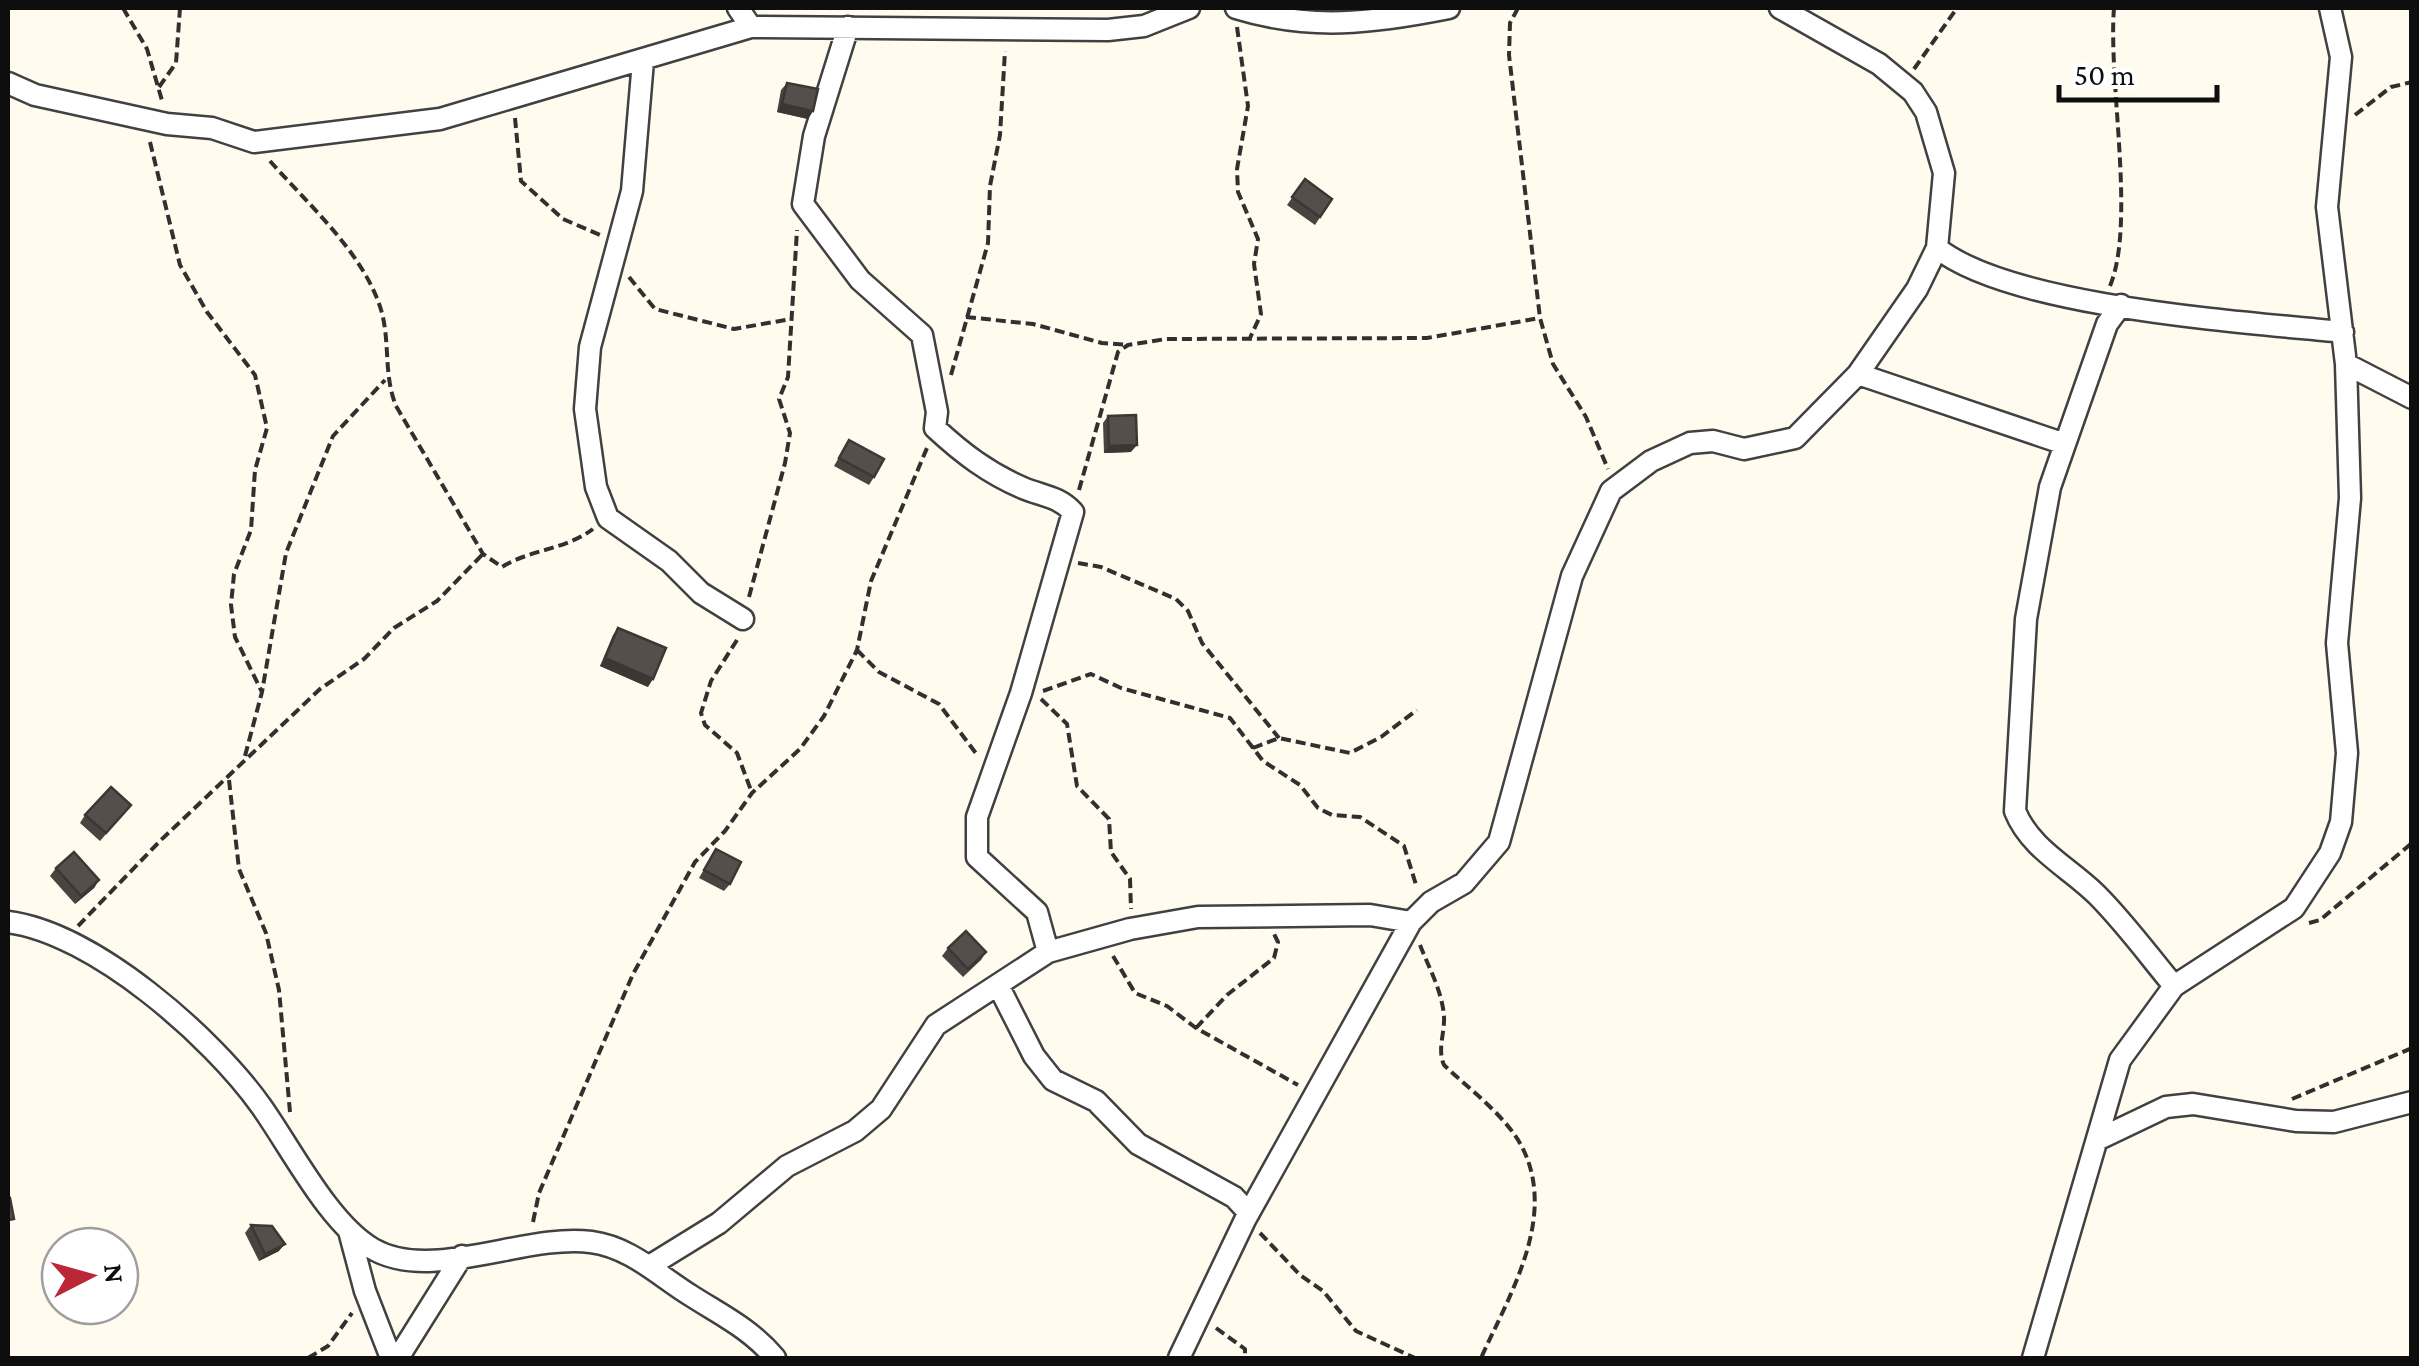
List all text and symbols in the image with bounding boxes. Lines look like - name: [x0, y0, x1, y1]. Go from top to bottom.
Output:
- scale bar: [2059, 40, 2216, 102]
- text: 50 m: [2074, 58, 2135, 91]
- north arrow: [40, 1226, 140, 1326]
- text: N: [98, 1262, 131, 1285]

